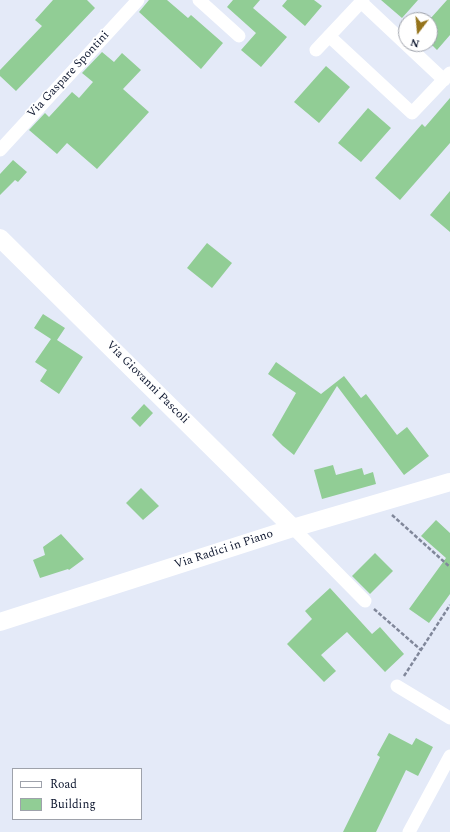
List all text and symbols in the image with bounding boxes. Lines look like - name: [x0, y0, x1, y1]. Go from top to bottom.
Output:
- north arrow: [398, 12, 438, 52]
- street label: Via Gaspare Spontini: [25, 29, 113, 121]
- text: N: [408, 34, 421, 52]
- street label: Via Giovanni Pascoli: [103, 339, 191, 427]
- street label: Via Radici in Piano: [173, 527, 275, 573]
- legend: [12, 768, 142, 820]
- text: Road: [50, 775, 77, 794]
- text: Building: [50, 795, 96, 814]

